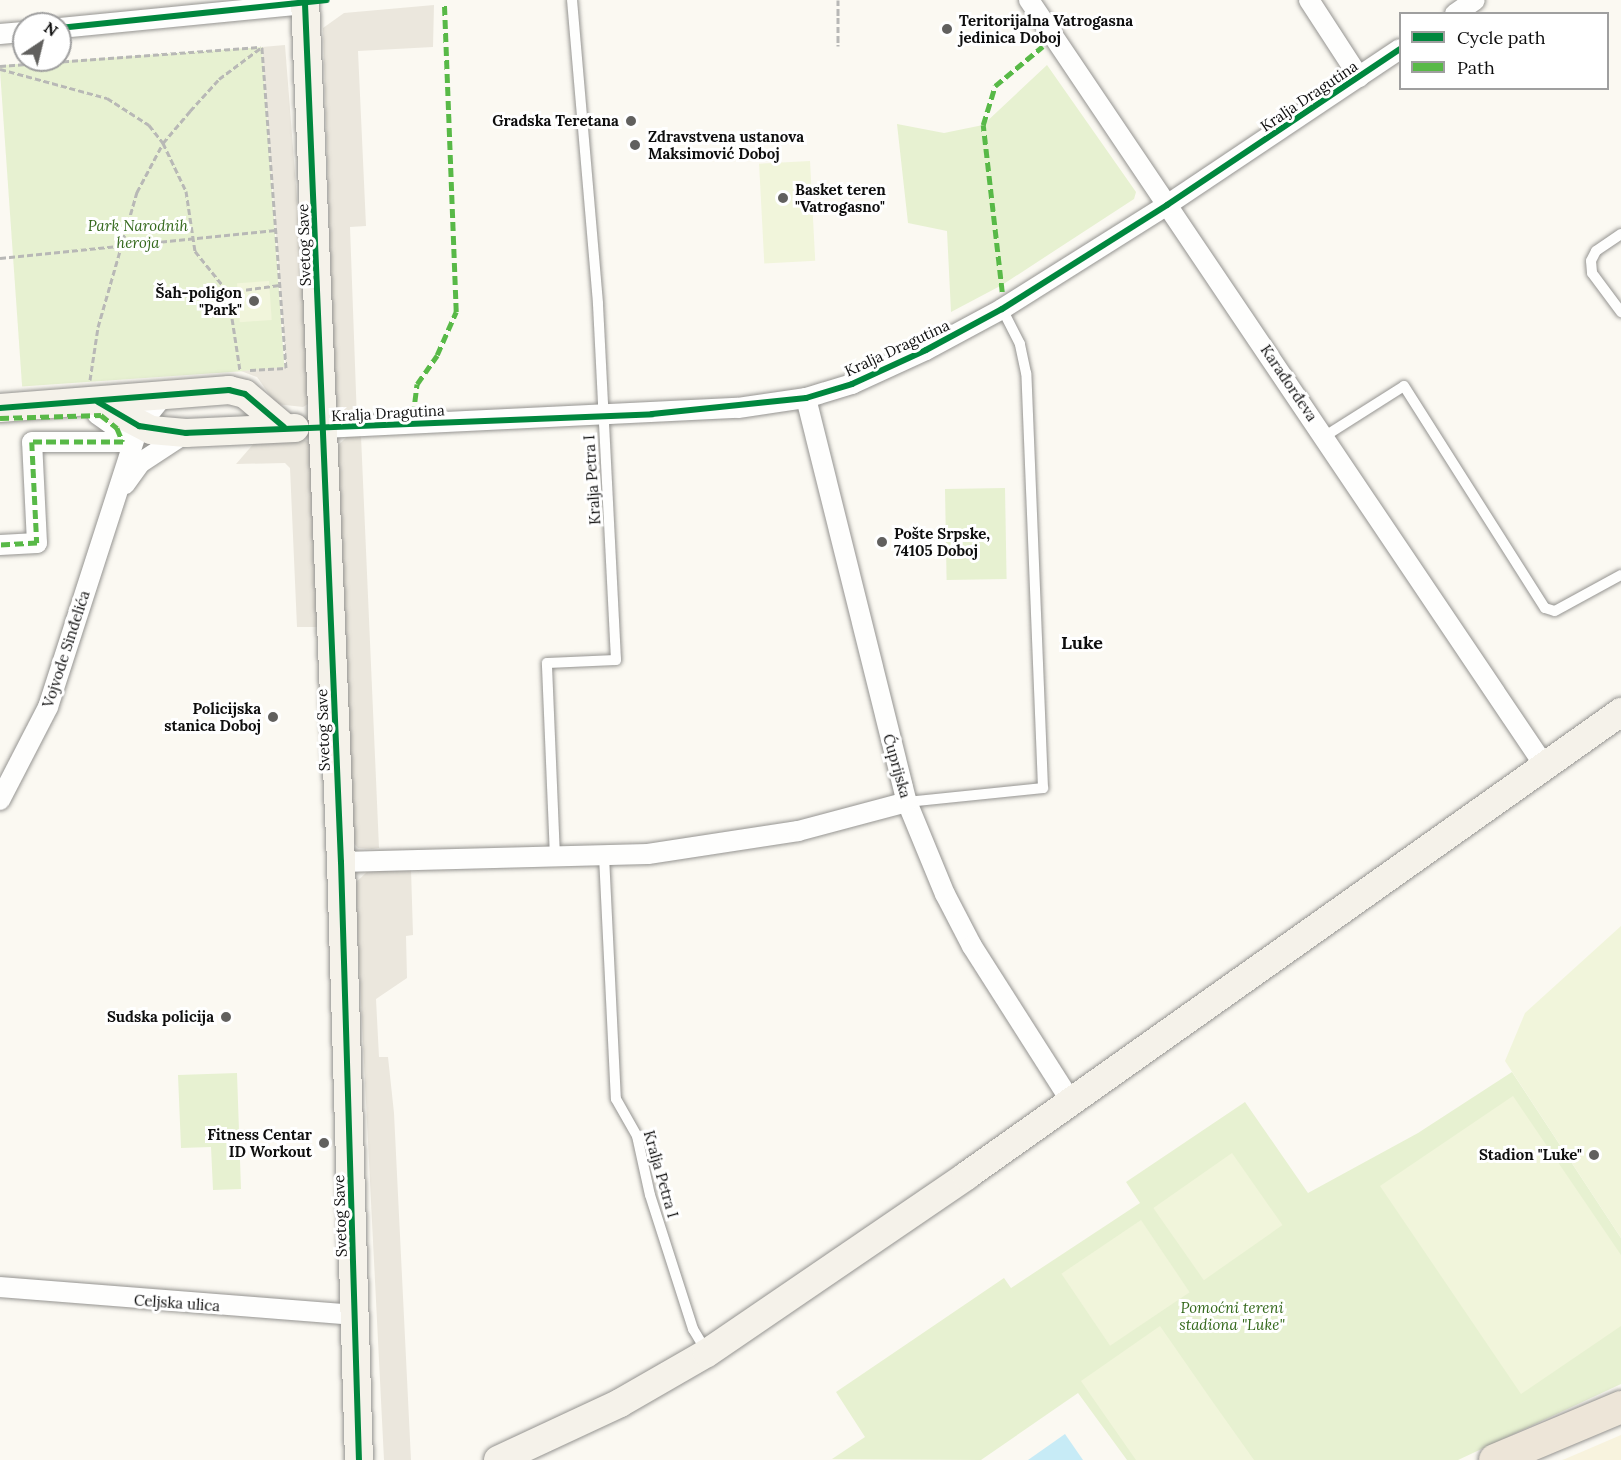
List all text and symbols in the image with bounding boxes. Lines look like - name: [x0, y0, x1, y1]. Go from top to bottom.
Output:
- place label: Teritorijalna Vatrogasna jedinica Doboj: [959, 11, 1133, 46]
- north arrow: [12, 12, 72, 72]
- legend: [1399, 12, 1609, 90]
- text: N: [40, 17, 62, 41]
- marker: Teritorijalna Vatrogasna jedinica Doboj: [940, 22, 954, 36]
- text: Cycle path: [1457, 26, 1546, 49]
- text: Path: [1457, 56, 1495, 79]
- street label: Kralja Dragutina: [1257, 57, 1361, 135]
- place label: Gradska Teretana: [492, 112, 619, 130]
- marker: Gradska Teretana: [624, 114, 638, 128]
- place label: Zdravstvena ustanova Maksimović Doboj: [648, 127, 804, 162]
- marker: Zdravstvena ustanova Maksimović Doboj: [626, 136, 644, 154]
- place label: Basket teren "Vatrogasno": [795, 180, 886, 215]
- marker: Basket teren "Vatrogasno": [776, 191, 790, 205]
- street label: Svetog Save: [294, 203, 314, 287]
- park label: Park Narodnih heroja: [88, 216, 188, 251]
- place label: Šah-poligon "Park": [156, 283, 242, 318]
- marker: Šah-poligon "Park": [247, 294, 261, 308]
- street label: Kralja Dragutina: [842, 316, 952, 380]
- street label: Karađorđeva: [1257, 341, 1321, 425]
- street label: Kralja Dragutina: [331, 401, 445, 425]
- street label: Kralja Petra I: [580, 435, 604, 525]
- place label: Pošte Srpske, 74105 Doboj: [894, 524, 990, 559]
- marker: Pošte Srpske, 74105 Doboj: [875, 535, 889, 549]
- street label: Vojvode Sinđelića: [39, 588, 93, 710]
- district label: Luke: [1061, 632, 1103, 654]
- street label: Svetog Save: [313, 688, 333, 772]
- place label: Policijska stanica Doboj: [164, 699, 261, 734]
- marker: Policijska stanica Doboj: [266, 710, 280, 724]
- street label: Ćuprijska: [879, 732, 915, 800]
- place label: Sudska policija: [107, 1008, 214, 1026]
- marker: Sudska policija: [219, 1010, 233, 1024]
- place label: Fitness Centar ID Workout: [207, 1125, 312, 1160]
- street label: Kralja Petra I: [640, 1128, 682, 1220]
- marker: Fitness Centar ID Workout: [317, 1136, 331, 1150]
- place label: Stadion "Luke": [1479, 1146, 1582, 1164]
- marker: Stadion "Luke": [1587, 1148, 1601, 1162]
- street label: Svetog Save: [330, 1174, 350, 1258]
- street label: Celjska ulica: [133, 1291, 221, 1315]
- park label: Pomoćni tereni stadiona "Luke": [1179, 1298, 1285, 1333]

